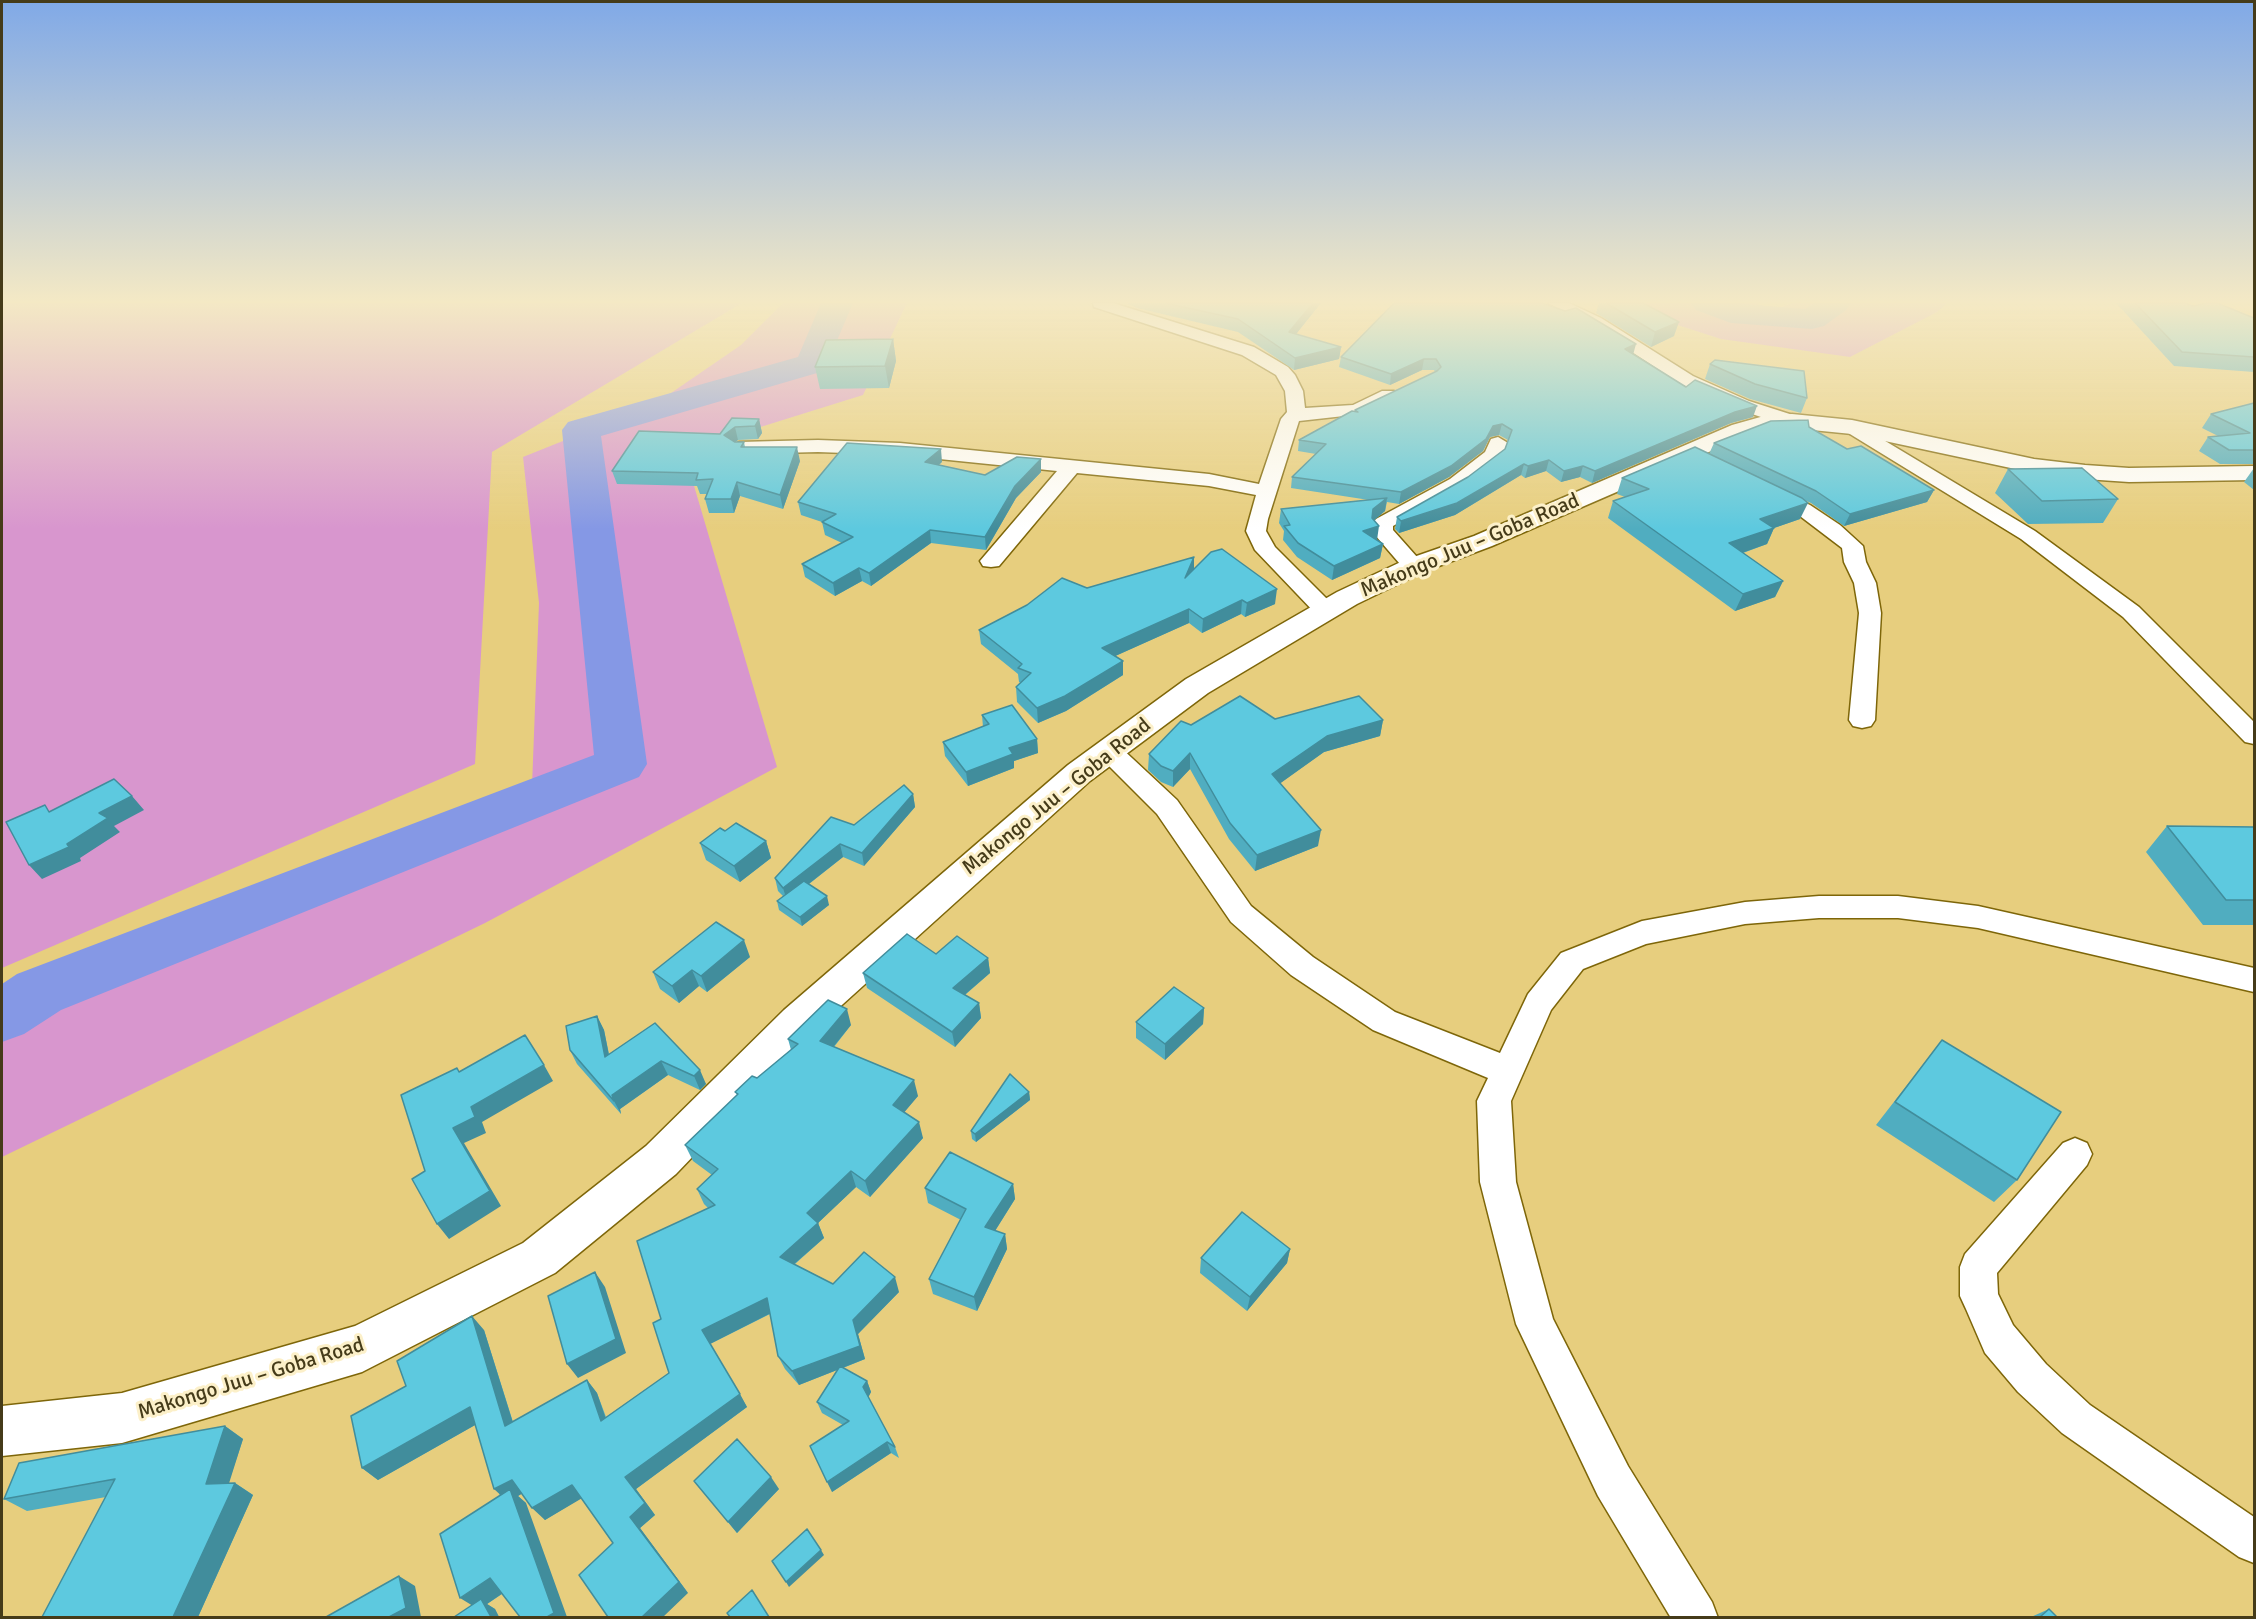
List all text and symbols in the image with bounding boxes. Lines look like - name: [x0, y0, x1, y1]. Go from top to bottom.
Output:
- street label: Makongo Juu – Goba Road: [1357, 488, 1583, 604]
- street label: Makongo Juu – Goba Road: [958, 713, 1156, 881]
- street label: Makongo Juu – Goba Road: [135, 1333, 367, 1425]

